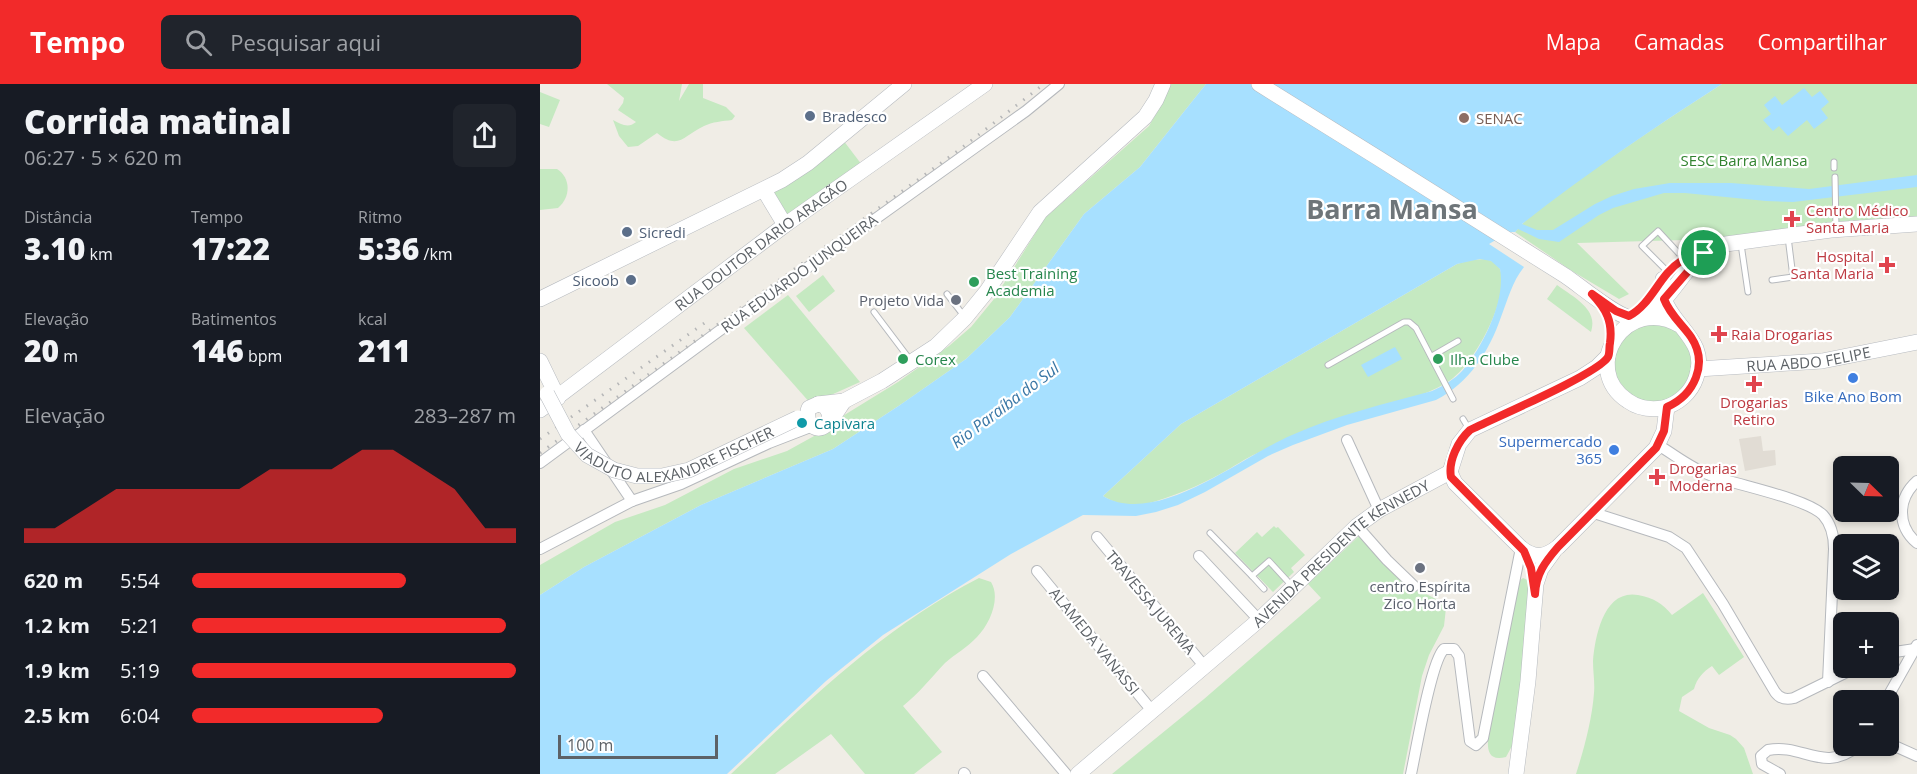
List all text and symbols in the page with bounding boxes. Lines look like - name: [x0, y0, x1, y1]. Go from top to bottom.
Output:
- search box: [161, 15, 581, 69]
- text: Tempo: [30, 23, 125, 61]
- icon: search: [182, 26, 215, 59]
- text: Pesquisar aqui: [230, 27, 381, 57]
- text: Mapa: [1546, 28, 1601, 56]
- text: Camadas: [1634, 28, 1724, 56]
- text: Compartilhar: [1757, 28, 1887, 56]
- text: Corrida matinal: [24, 99, 291, 144]
- button: share: [453, 104, 516, 167]
- place label: Bradesco: [822, 106, 887, 126]
- place label: SENAC: [1476, 108, 1523, 128]
- marker: Bradesco: [803, 109, 817, 123]
- marker: SENAC: [1457, 111, 1471, 125]
- text: 06:27 · 5 × 620 m: [24, 144, 182, 171]
- park label: SESC Barra Mansa: [1680, 150, 1808, 170]
- street label: RUA DOUTOR DARIO ARAGÃO: [670, 174, 851, 315]
- district label: Barra Mansa: [1306, 190, 1478, 227]
- place label: Centro Médico Santa Maria: [1806, 200, 1909, 237]
- text: Distância: [24, 206, 92, 228]
- text: Tempo: [191, 206, 243, 228]
- text: Ritmo: [358, 206, 402, 228]
- street label: RUA EDUARDO JUNQUEIRA: [717, 209, 882, 337]
- marker: Centro Médico Santa Maria: [1783, 210, 1801, 228]
- place label: Sicredi: [639, 222, 686, 242]
- marker: Sicredi: [620, 225, 634, 239]
- pin: [1678, 227, 1729, 278]
- text: 3.10: [24, 228, 85, 269]
- text: 17:22: [191, 228, 270, 269]
- text: 5:36: [358, 228, 419, 269]
- icon: arrive: [1687, 236, 1720, 269]
- text: km: [85, 243, 113, 265]
- text: /km: [419, 243, 453, 265]
- place label: Hospital Santa Maria: [1791, 246, 1874, 283]
- marker: Hospital Santa Maria: [1878, 256, 1896, 274]
- place label: Best Training Academia: [986, 263, 1077, 300]
- place label: Sicoob: [573, 270, 619, 290]
- marker: Sicoob: [624, 273, 638, 287]
- marker: Best Training Academia: [967, 275, 981, 289]
- place label: Projeto Vida: [859, 290, 944, 310]
- marker: Projeto Vida: [949, 293, 963, 307]
- text: Elevação: [24, 308, 89, 330]
- text: Batimentos: [191, 308, 277, 330]
- text: kcal: [358, 308, 387, 330]
- place label: Raia Drogarias: [1731, 324, 1833, 344]
- marker: Raia Drogarias: [1712, 327, 1726, 341]
- text: 20: [24, 330, 59, 371]
- text: 146: [191, 330, 244, 371]
- text: 211: [358, 330, 411, 371]
- street label: RUA ABDO FELIPE: [1746, 342, 1872, 376]
- text: m: [59, 345, 78, 367]
- text: bpm: [244, 345, 282, 367]
- place label: Corex: [915, 349, 956, 369]
- place label: Ilha Clube: [1450, 349, 1519, 369]
- marker: Corex: [896, 352, 910, 366]
- marker: Ilha Clube: [1431, 352, 1445, 366]
- water label: Rio Paraíba do Sul: [946, 357, 1064, 453]
- marker: Bike Ano Bom: [1846, 371, 1860, 385]
- marker: Drogarias Retiro: [1747, 377, 1761, 391]
- place label: Bike Ano Bom: [1804, 386, 1902, 406]
- place label: Drogarias Retiro: [1720, 392, 1788, 429]
- text: Elevação: [24, 402, 105, 429]
- text: 283–287 m: [414, 402, 516, 429]
- place label: Capivara: [814, 413, 875, 433]
- marker: Capivara: [795, 416, 809, 430]
- street label: VIADUTO ALEXANDRE FISCHER: [568, 418, 782, 448]
- text: VIADUTO ALEXANDRE FISCHER: [570, 421, 777, 486]
- place label: Supermercado 365: [1499, 431, 1602, 468]
- marker: Supermercado 365: [1607, 443, 1621, 457]
- north arrow: [1833, 456, 1899, 522]
- map controls: [1833, 456, 1899, 756]
- place label: Drogarias Moderna: [1669, 458, 1737, 495]
- marker: Drogarias Moderna: [1650, 470, 1664, 484]
- street label: AVENIDA PRESIDENTE KENNEDY: [1248, 475, 1433, 631]
- button: layers: [1833, 534, 1899, 600]
- street label: TRAVESSA JUREMA: [1102, 546, 1201, 658]
- marker: centro Espírita Zico Horta: [1413, 561, 1427, 575]
- text: 620 m: [24, 567, 83, 594]
- text: 5:54: [120, 567, 160, 594]
- place label: centro Espírita Zico Horta: [1369, 576, 1471, 613]
- street label: ALAMEDA VANASSI: [1045, 583, 1145, 699]
- text: 1.2 km: [24, 612, 90, 639]
- text: 5:21: [120, 612, 160, 639]
- button: +: [1833, 612, 1899, 678]
- text: 1.9 km: [24, 657, 90, 684]
- text: 5:19: [120, 657, 160, 684]
- button: −: [1833, 690, 1899, 756]
- text: 2.5 km: [24, 702, 90, 729]
- text: 6:04: [120, 702, 160, 729]
- scale bar: [558, 732, 718, 760]
- text: 100 m: [567, 734, 613, 756]

